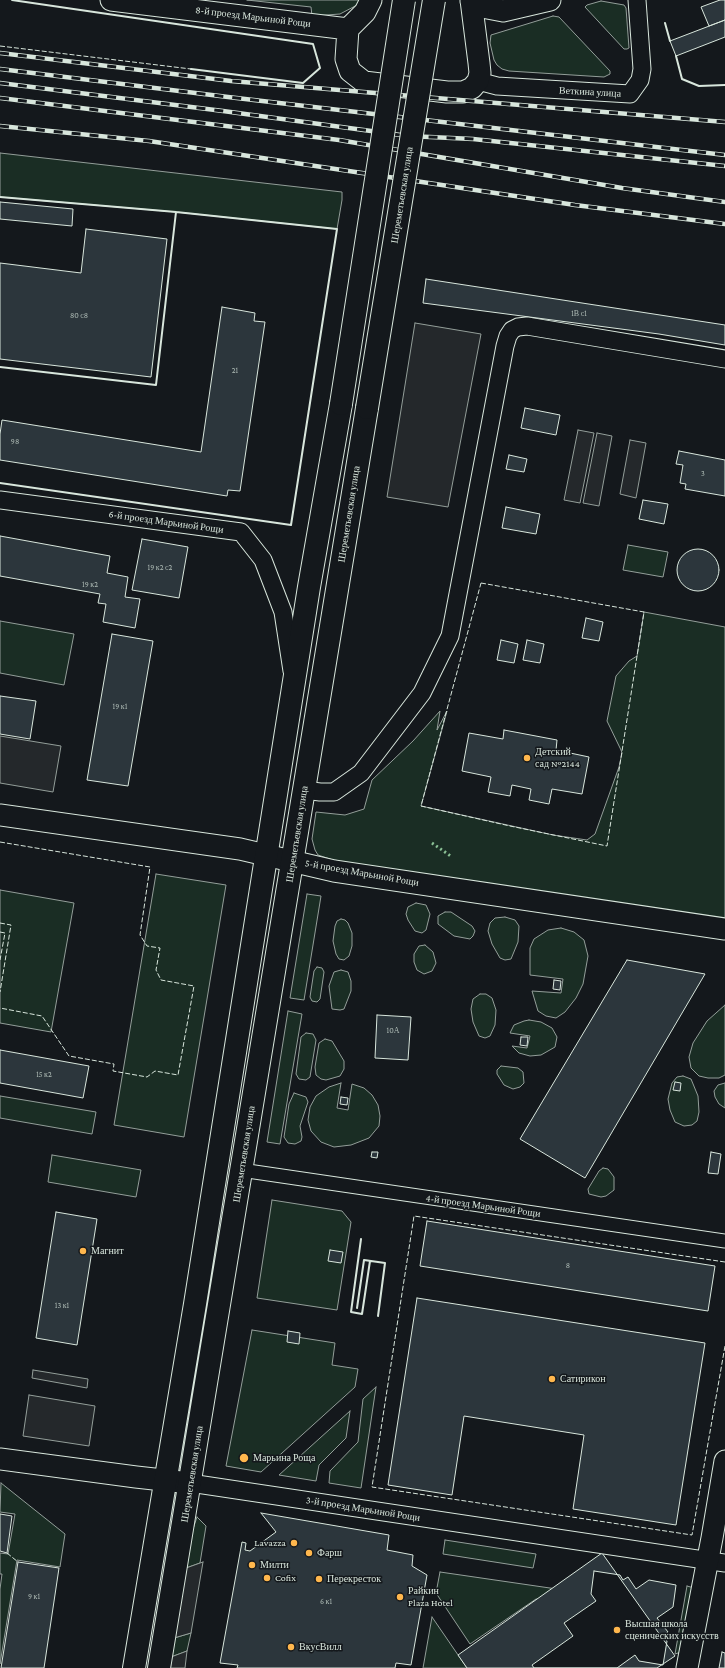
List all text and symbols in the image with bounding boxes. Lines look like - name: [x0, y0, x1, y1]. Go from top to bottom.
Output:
- street label: 8-й проезд Марьиной Рощи: [195, 4, 311, 30]
- street label: Веткина улица: [559, 84, 621, 100]
- street label: Шереметьевская улица: [388, 146, 416, 244]
- house number: 1В с1: [571, 309, 587, 319]
- house number: 80 с8: [70, 311, 88, 321]
- house number: 21: [232, 366, 238, 376]
- house number: 98: [11, 437, 19, 447]
- street label: Шереметьевская улица: [335, 465, 363, 563]
- house number: 3: [701, 469, 705, 479]
- street label: 6-й проезд Марьиной Рощи: [108, 508, 224, 536]
- house number: 19 к2 с2: [148, 563, 172, 573]
- house number: 19 к2: [82, 580, 98, 590]
- house number: 19 к1: [113, 702, 127, 712]
- place label: Детский сад №2144: [535, 746, 580, 770]
- marker: Детский сад №2144: [522, 753, 532, 763]
- street label: Шереметьевская улица: [283, 785, 311, 883]
- street label: 5-й проезд Марьиной Рощи: [304, 857, 420, 889]
- house number: 10А: [387, 1026, 399, 1036]
- house number: 15 к2: [36, 1070, 52, 1080]
- street label: Шереметьевская улица: [230, 1105, 258, 1203]
- street label: 4-й проезд Марьиной Рощи: [425, 1192, 541, 1220]
- place label: Магнит: [91, 1245, 124, 1257]
- marker: Магнит: [78, 1246, 88, 1256]
- house number: 8: [566, 1261, 570, 1271]
- house number: 13 к1: [55, 1301, 69, 1311]
- place label: Сатирикон: [560, 1373, 606, 1385]
- marker: Сатирикон: [547, 1374, 557, 1384]
- street label: Шереметьевская улица: [178, 1425, 206, 1523]
- marker: Марьина Роща: [238, 1452, 250, 1464]
- place label: Марьина Роща: [253, 1452, 315, 1464]
- street label: 3-й проезд Марьиной Рощи: [305, 1494, 421, 1524]
- place label: Lavazza: [254, 1537, 286, 1549]
- marker: Lavazza: [289, 1538, 299, 1548]
- place label: Фарш: [317, 1547, 342, 1559]
- marker: Фарш: [304, 1548, 314, 1558]
- place label: Милти: [260, 1559, 289, 1571]
- marker: Милти: [247, 1560, 257, 1570]
- place label: Cofix: [275, 1572, 296, 1584]
- marker: Cofix: [262, 1573, 272, 1583]
- place label: Перекресток: [327, 1573, 381, 1585]
- marker: Перекресток: [314, 1574, 324, 1584]
- place label: Райкин Plaza Hotel: [408, 1585, 453, 1608]
- house number: 9 к1: [28, 1592, 40, 1602]
- marker: Райкин Plaza Hotel: [395, 1592, 405, 1602]
- house number: 6 к1: [320, 1597, 332, 1607]
- place label: Высшая школа сценических искусств: [625, 1618, 719, 1642]
- marker: Высшая школа сценических искусств: [612, 1625, 622, 1635]
- place label: ВкусВилл: [299, 1641, 342, 1653]
- marker: ВкусВилл: [286, 1642, 296, 1652]

